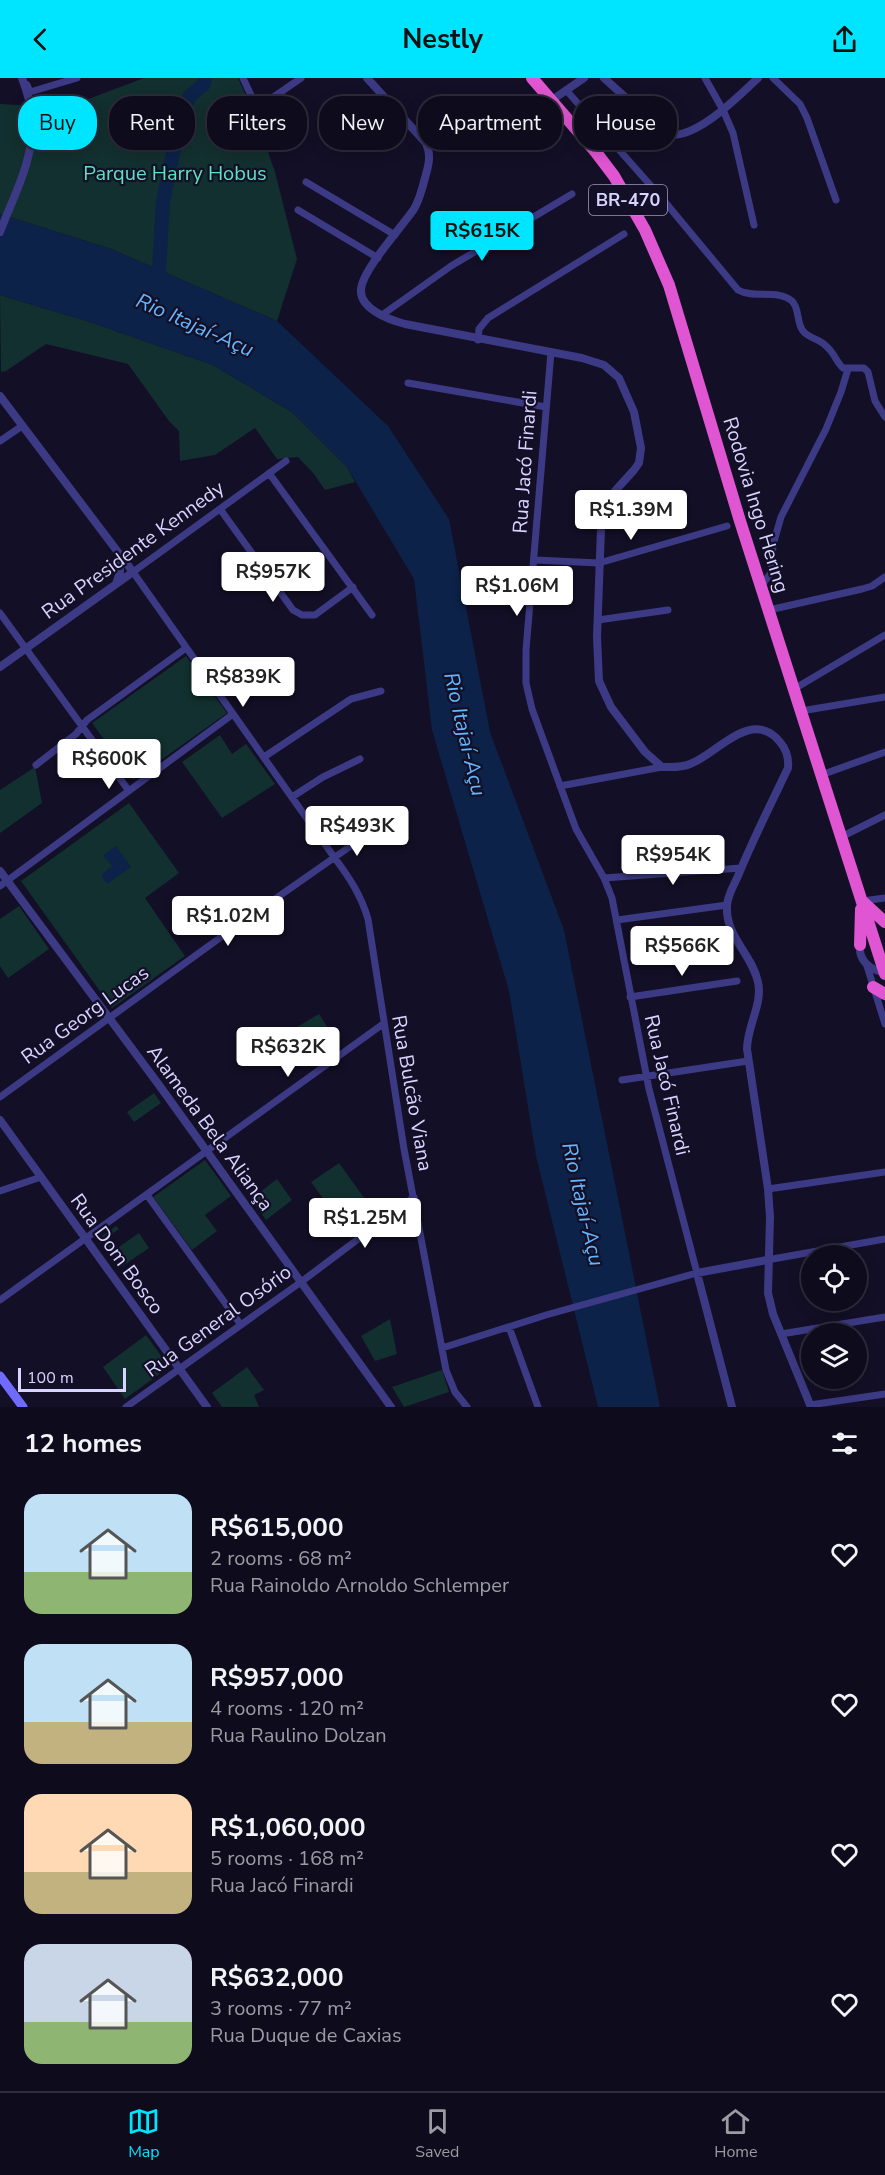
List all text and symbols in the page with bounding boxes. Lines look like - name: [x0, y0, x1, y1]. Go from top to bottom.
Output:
- text: Nestly: [402, 21, 483, 58]
- icon: back: [24, 23, 57, 56]
- icon: share: [828, 23, 861, 56]
- chip: Buy: [18, 96, 97, 150]
- chip: Rent: [109, 96, 195, 150]
- chip: Filters: [207, 96, 307, 150]
- chip: New: [319, 96, 406, 150]
- chip: Apartment: [418, 96, 562, 150]
- chip: House: [574, 96, 677, 150]
- park label: Parque Harry Hobus: [83, 160, 267, 187]
- road number: BR-470: [589, 185, 667, 215]
- pin: R$615K: [433, 211, 531, 262]
- text: R$615K: [445, 217, 520, 244]
- water label: Rio Itajaí-Açu: [132, 287, 258, 363]
- street label: Rua Jacó Finardi: [507, 389, 543, 535]
- street label: Rodovia Ingo Hering: [716, 414, 796, 596]
- street label: Rua Presidente Kennedy: [36, 474, 230, 625]
- pin: R$1.39M: [576, 490, 686, 541]
- text: R$1.39M: [589, 496, 673, 523]
- pin: R$957K: [224, 552, 322, 603]
- text: R$957K: [236, 558, 311, 585]
- pin: R$1.06M: [462, 566, 572, 617]
- text: R$1.06M: [475, 572, 559, 599]
- pin: R$839K: [194, 657, 292, 708]
- text: R$839K: [206, 663, 281, 690]
- water label: Rio Itajaí-Açu: [437, 669, 493, 799]
- pin: R$600K: [60, 739, 158, 790]
- text: R$600K: [72, 745, 147, 772]
- pin: R$493K: [308, 806, 406, 857]
- text: R$493K: [320, 812, 395, 839]
- pin: R$954K: [624, 835, 722, 886]
- text: R$954K: [636, 841, 711, 868]
- pin: R$1.02M: [173, 896, 283, 947]
- text: R$1.02M: [186, 902, 270, 929]
- pin: R$566K: [633, 926, 731, 977]
- text: R$566K: [645, 932, 720, 959]
- street label: Rua Georg Lucas: [16, 959, 154, 1071]
- street label: Rua Jacó Finardi: [638, 1012, 696, 1158]
- street label: Rua Bulcão Viana: [385, 1013, 439, 1173]
- pin: R$632K: [239, 1027, 337, 1078]
- text: R$632K: [251, 1033, 326, 1060]
- street label: Alameda Bela Aliança: [141, 1040, 279, 1216]
- water label: Rio Itajaí-Açu: [555, 1139, 611, 1269]
- street label: Rua Dom Bosco: [64, 1188, 170, 1320]
- pin: R$1.25M: [310, 1198, 420, 1249]
- text: R$1.25M: [323, 1204, 407, 1231]
- map controls: [801, 1245, 867, 1389]
- button: locate: [801, 1245, 867, 1311]
- street label: Rua General Osório: [139, 1259, 297, 1383]
- button: layers: [801, 1323, 867, 1389]
- scale bar: [18, 1365, 126, 1392]
- text: 100 m: [27, 1367, 74, 1389]
- text: 12 homes: [24, 1426, 142, 1461]
- icon: filters: [828, 1427, 861, 1460]
- text: R$615,000: [210, 1510, 343, 1545]
- icon: home: [72, 1518, 144, 1590]
- icon: heart: [828, 1538, 861, 1571]
- text: 2 rooms · 68 m²: [210, 1545, 352, 1572]
- text: Rua Rainoldo Arnoldo Schlemper: [210, 1572, 509, 1599]
- text: R$957,000: [210, 1660, 343, 1695]
- icon: home: [72, 1668, 144, 1740]
- icon: heart: [828, 1688, 861, 1721]
- text: 4 rooms · 120 m²: [210, 1695, 364, 1722]
- text: Rua Raulino Dolzan: [210, 1722, 387, 1749]
- text: R$1,060,000: [210, 1810, 366, 1845]
- icon: home: [72, 1818, 144, 1890]
- icon: heart: [828, 1838, 861, 1871]
- text: 5 rooms · 168 m²: [210, 1845, 364, 1872]
- text: Rua Jacó Finardi: [210, 1872, 354, 1899]
- text: R$632,000: [210, 1960, 343, 1995]
- icon: home: [72, 1968, 144, 2040]
- icon: heart: [828, 1988, 861, 2021]
- text: 3 rooms · 77 m²: [210, 1995, 352, 2022]
- text: Rua Duque de Caxias: [210, 2022, 402, 2049]
- tab: Map: [127, 2105, 160, 2163]
- tab: Saved: [415, 2105, 459, 2163]
- tab: Home: [714, 2105, 758, 2163]

